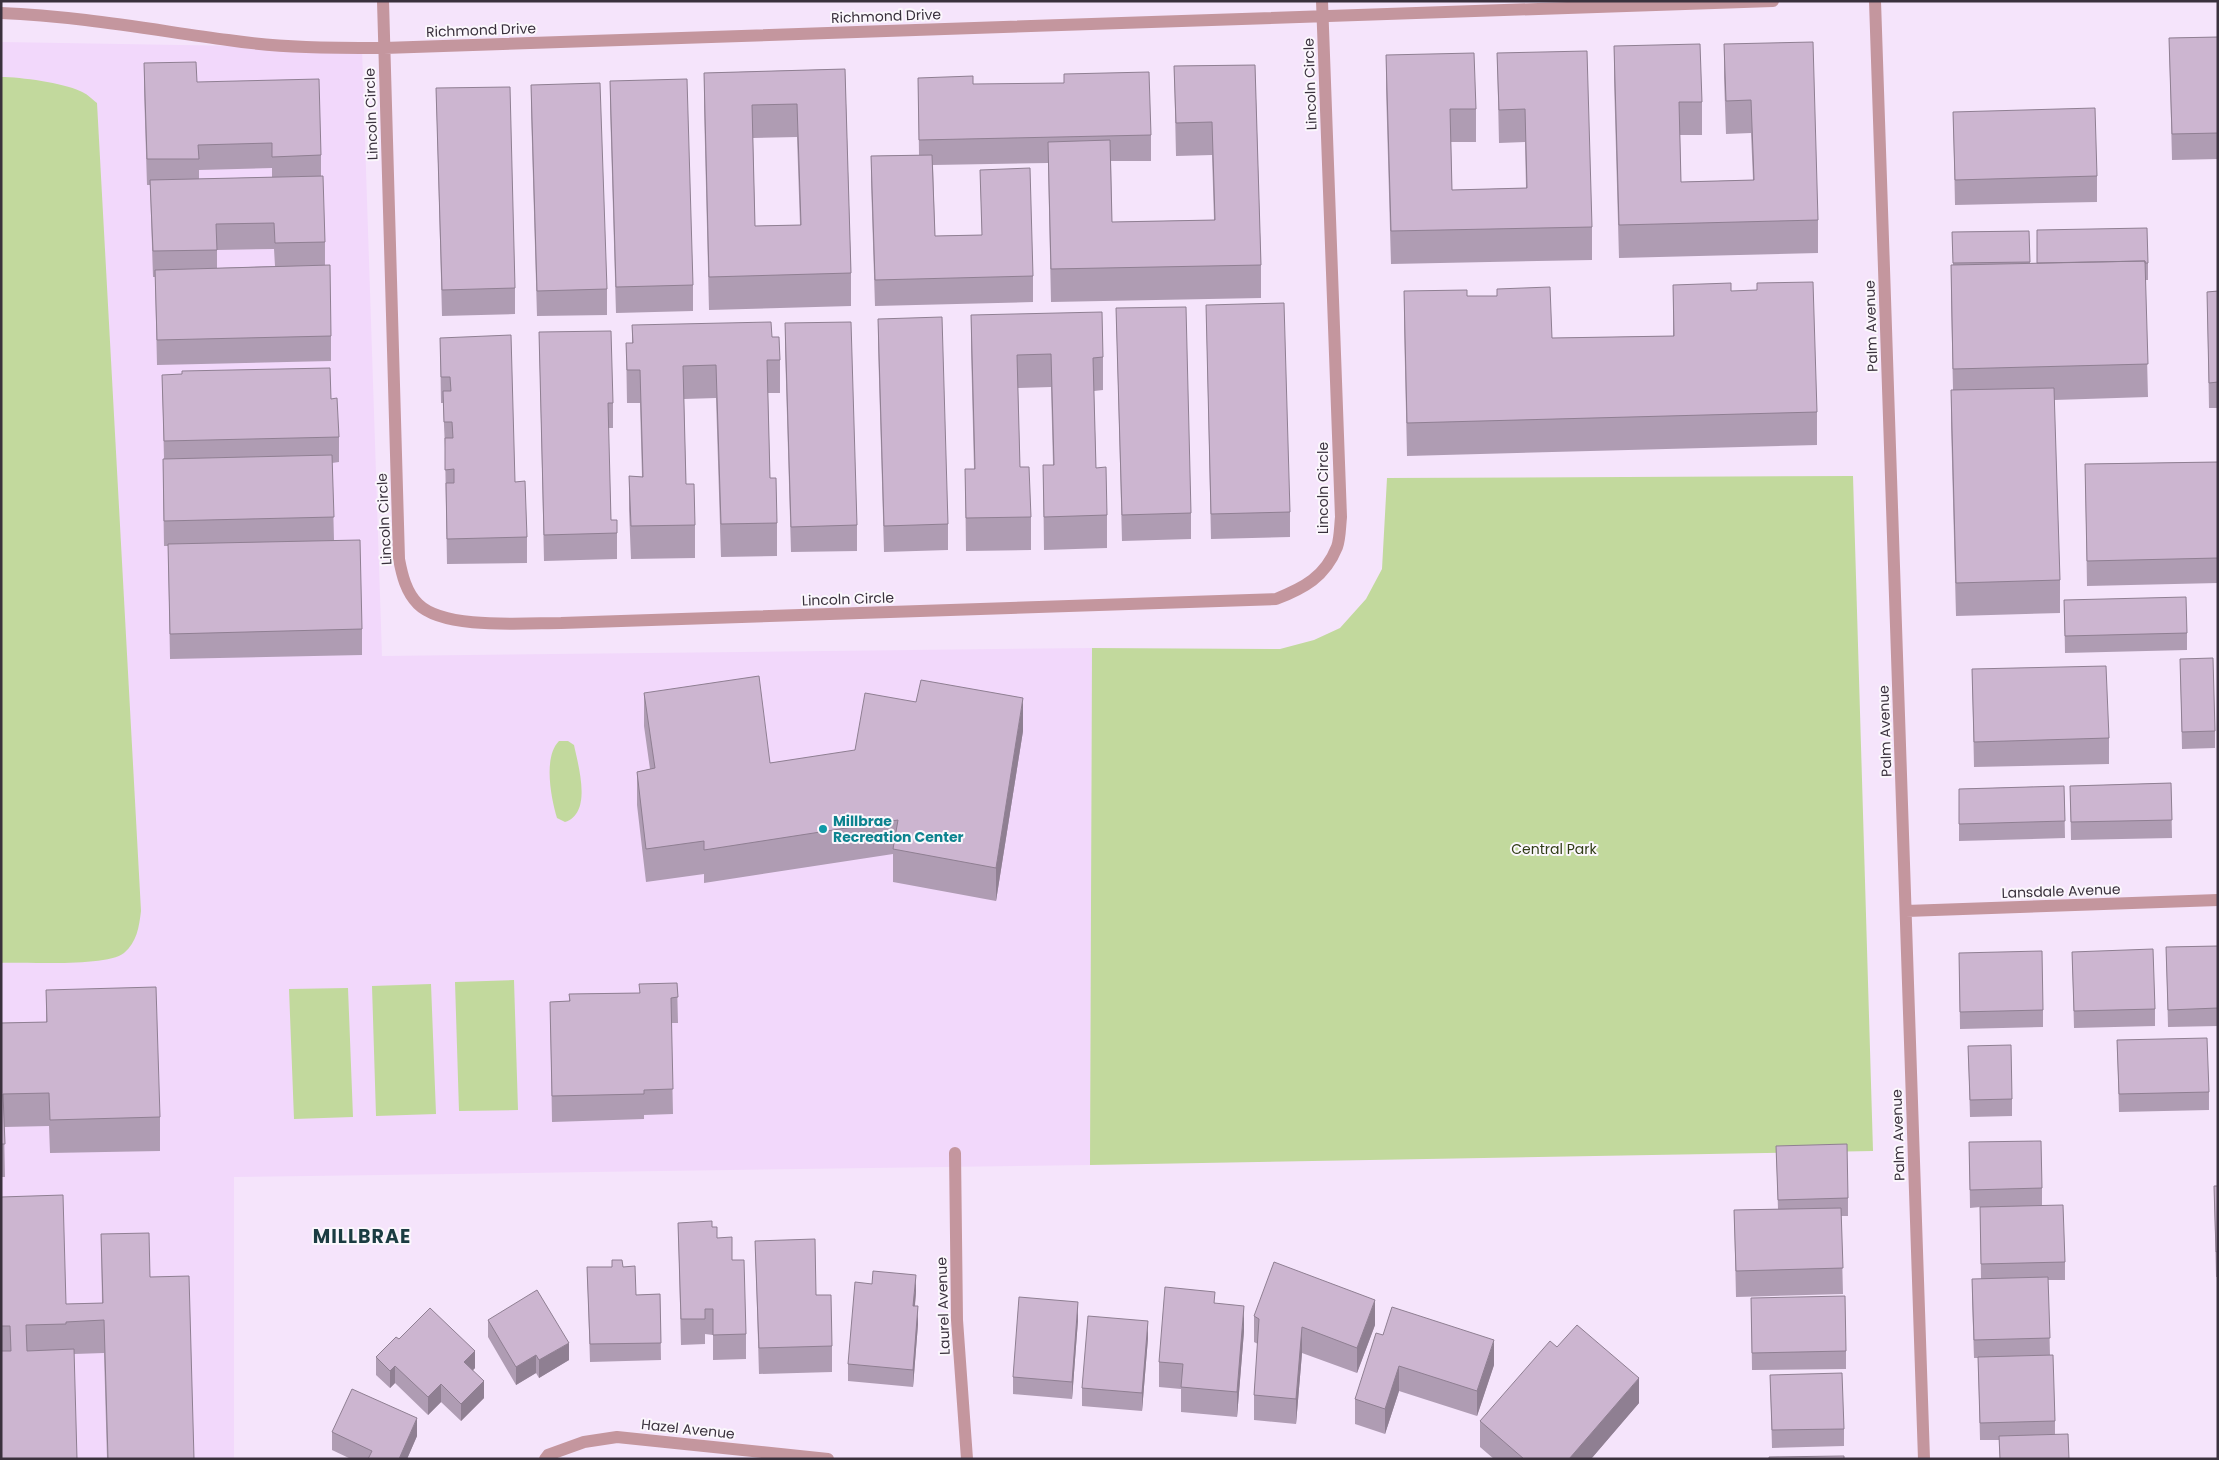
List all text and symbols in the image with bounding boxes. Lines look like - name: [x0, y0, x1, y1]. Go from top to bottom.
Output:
- street label: Richmond Drive: [831, 4, 942, 28]
- street label: Richmond Drive: [426, 18, 537, 42]
- street label: Lincoln Circle: [1298, 37, 1322, 130]
- street label: Lincoln Circle: [359, 67, 383, 160]
- street label: Palm Avenue: [1859, 279, 1883, 372]
- street label: Lincoln Circle: [1313, 442, 1333, 534]
- street label: Lincoln Circle: [372, 472, 396, 566]
- street label: Lincoln Circle: [802, 587, 895, 611]
- street label: Palm Avenue: [1873, 684, 1897, 777]
- place label: Millbrae Recreation Center: [833, 811, 964, 847]
- marker: Millbrae Recreation Center: [817, 823, 829, 835]
- park label: Central Park: [1511, 839, 1597, 859]
- street label: Lansdale Avenue: [2001, 879, 2121, 903]
- street label: Palm Avenue: [1886, 1088, 1910, 1181]
- district label: MILLBRAE: [313, 1223, 411, 1250]
- street label: Laurel Avenue: [931, 1256, 955, 1355]
- street label: Hazel Avenue: [640, 1414, 736, 1444]

